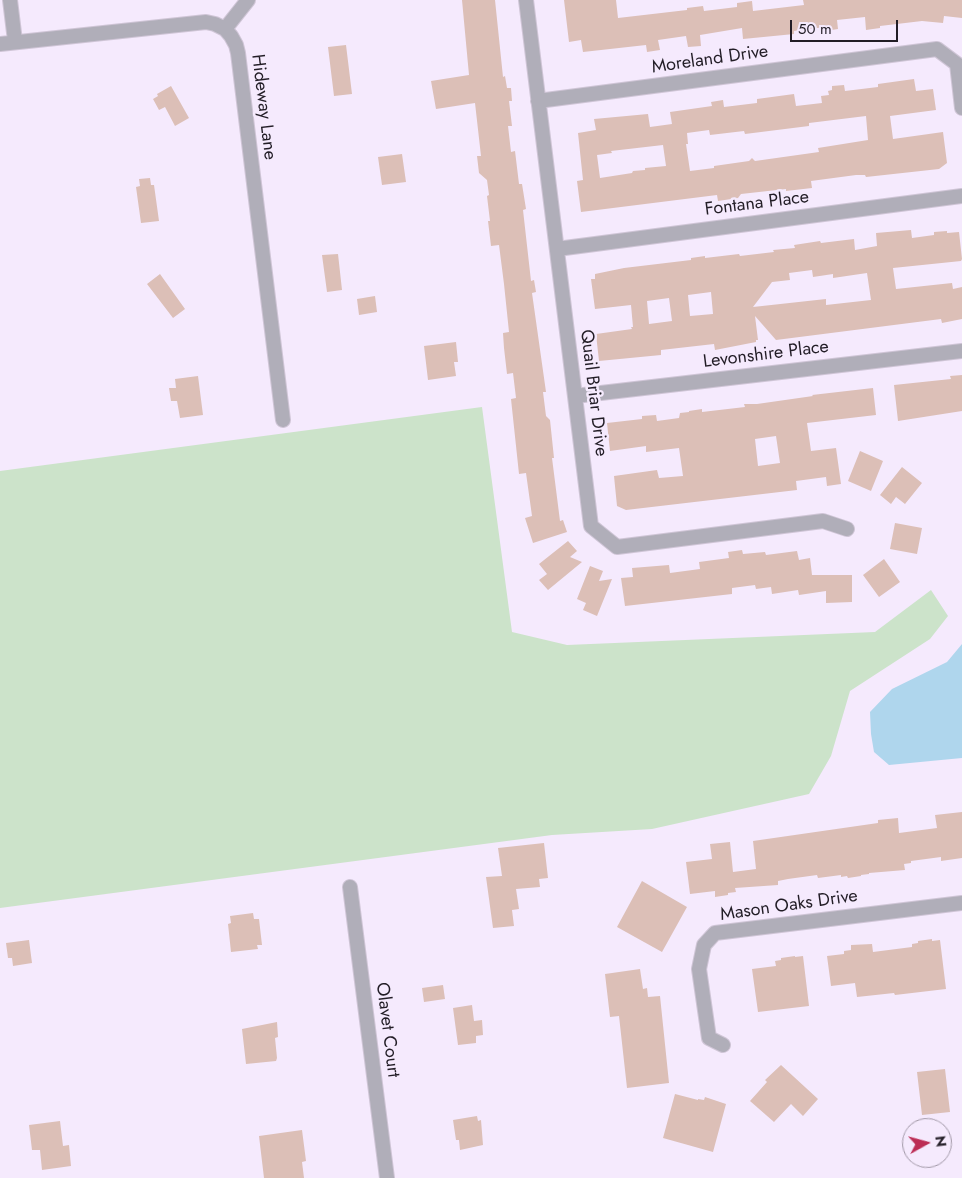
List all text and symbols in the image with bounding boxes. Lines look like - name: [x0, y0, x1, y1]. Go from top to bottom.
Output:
- scale bar: [792, 10, 900, 42]
- text: 50 m: [798, 18, 832, 40]
- street label: Moreland Drive: [650, 41, 770, 79]
- street label: Hideway Lane: [246, 53, 280, 161]
- street label: Fontana Place: [704, 187, 810, 221]
- street label: Quail Briar Drive: [574, 328, 612, 458]
- street label: Levonshire Place: [702, 337, 830, 373]
- street label: Mason Oaks Drive: [719, 886, 859, 926]
- street label: Olavet Court: [370, 981, 404, 1079]
- north arrow: [902, 1118, 952, 1168]
- text: N: [930, 1135, 951, 1148]

